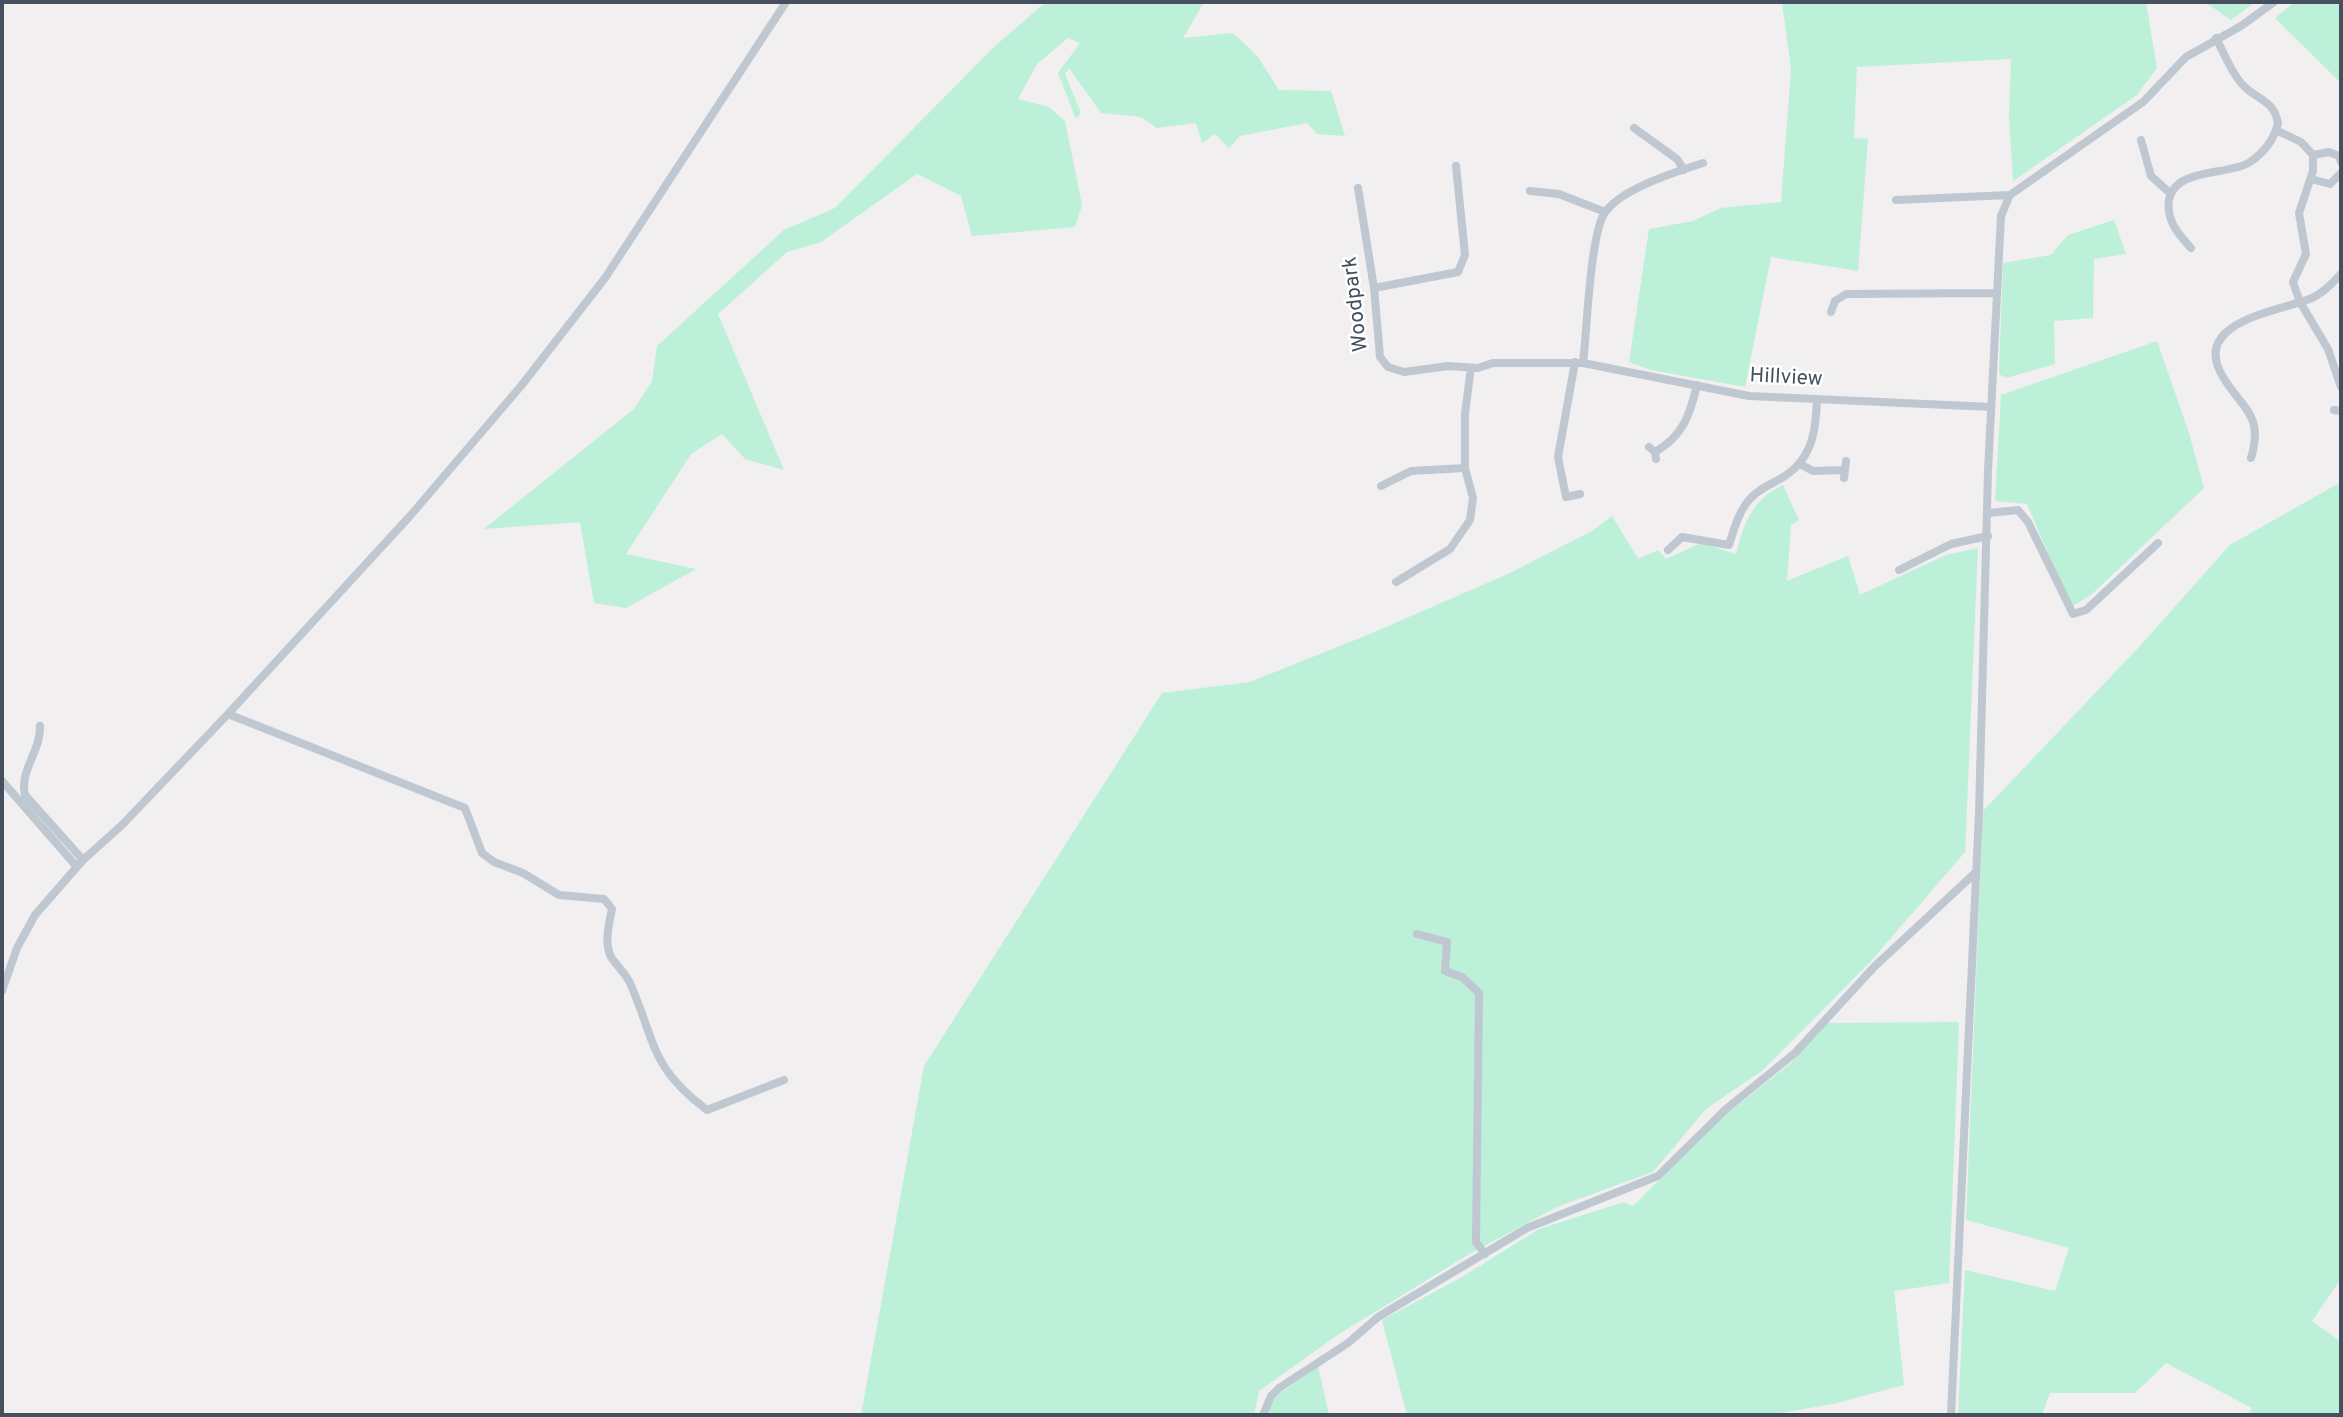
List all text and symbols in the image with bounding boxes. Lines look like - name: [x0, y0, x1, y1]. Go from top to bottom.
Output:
- street label: Woodpark: [1339, 255, 1375, 353]
- street label: Hillview: [1749, 365, 1823, 393]

